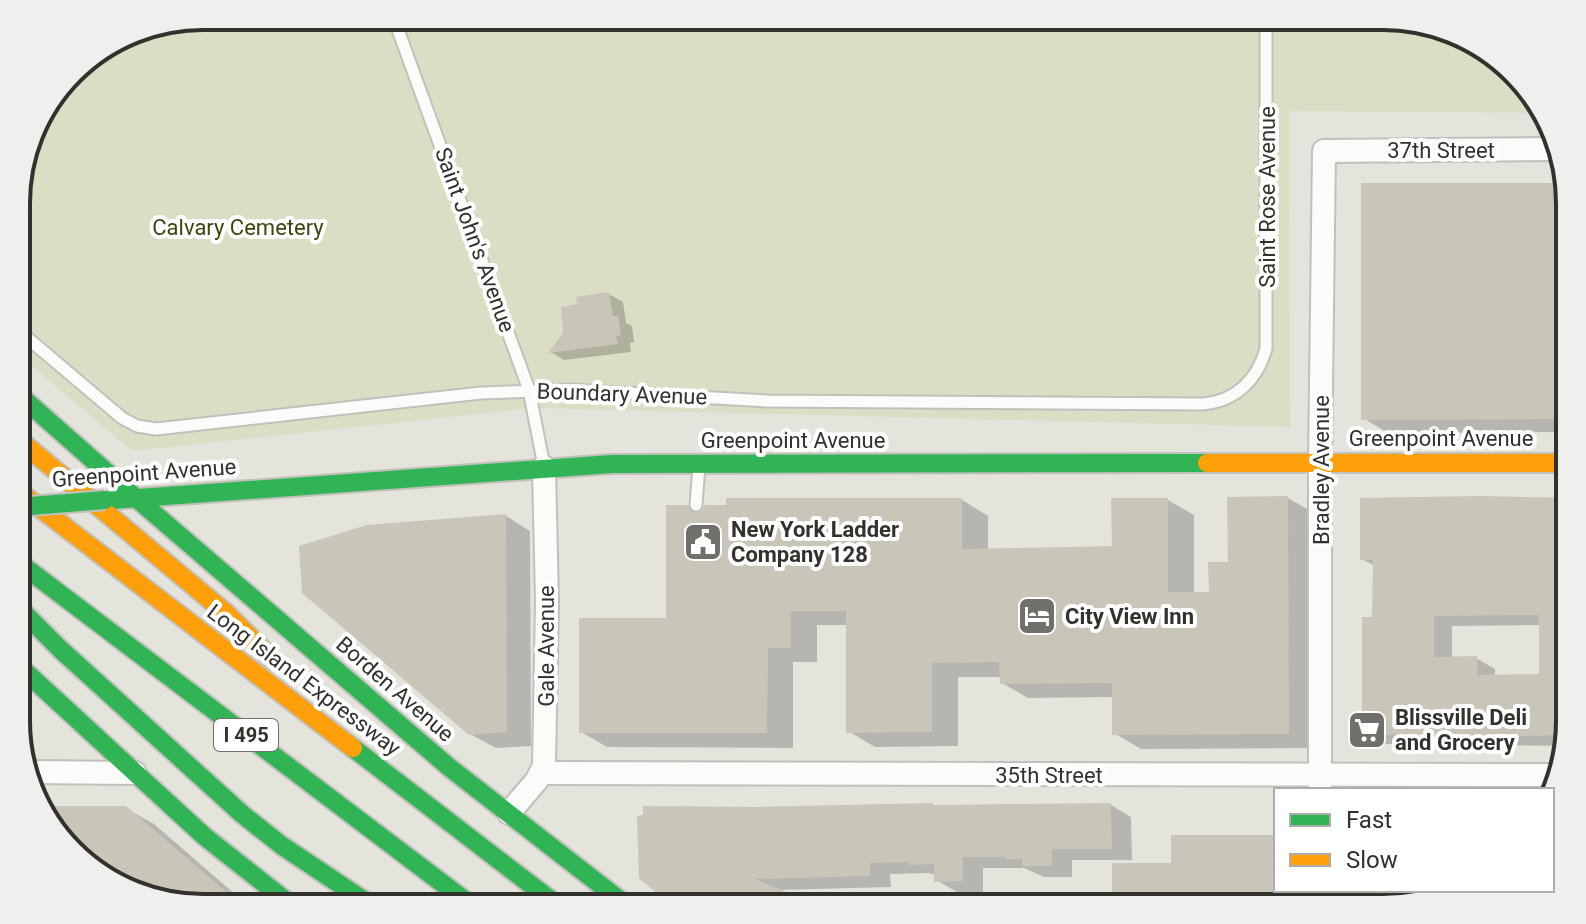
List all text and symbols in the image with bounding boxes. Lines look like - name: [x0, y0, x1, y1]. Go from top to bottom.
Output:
- street label: Saint Rose Avenue: [1255, 106, 1280, 288]
- street label: 37th Street: [1387, 138, 1495, 163]
- street label: Saint John's Avenue: [430, 144, 520, 336]
- park label: Calvary Cemetery: [152, 215, 324, 240]
- street label: Boundary Avenue: [536, 379, 708, 409]
- street label: Bradley Avenue: [1309, 395, 1334, 545]
- street label: Greenpoint Avenue: [1349, 426, 1533, 451]
- street label: Greenpoint Avenue: [701, 428, 885, 453]
- street label: Greenpoint Avenue: [51, 454, 237, 492]
- place label: New York Ladder Company 128: [731, 517, 899, 567]
- public building icon: New York Ladder Company 128: [682, 521, 724, 563]
- street label: Gale Avenue: [534, 585, 559, 707]
- hotel icon: City View Inn: [1016, 595, 1058, 637]
- street label: Long Island Expressway: [203, 599, 406, 761]
- place label: City View Inn: [1065, 604, 1194, 629]
- street label: Borden Avenue: [331, 631, 459, 747]
- place label: Blissville Deli and Grocery: [1395, 705, 1527, 755]
- supermarket icon: Blissville Deli and Grocery: [1346, 709, 1388, 751]
- road number: I 495: [214, 719, 278, 751]
- street label: 35th Street: [995, 763, 1103, 788]
- legend: [1274, 788, 1554, 892]
- text: Fast: [1346, 806, 1392, 834]
- text: Slow: [1346, 846, 1398, 874]

